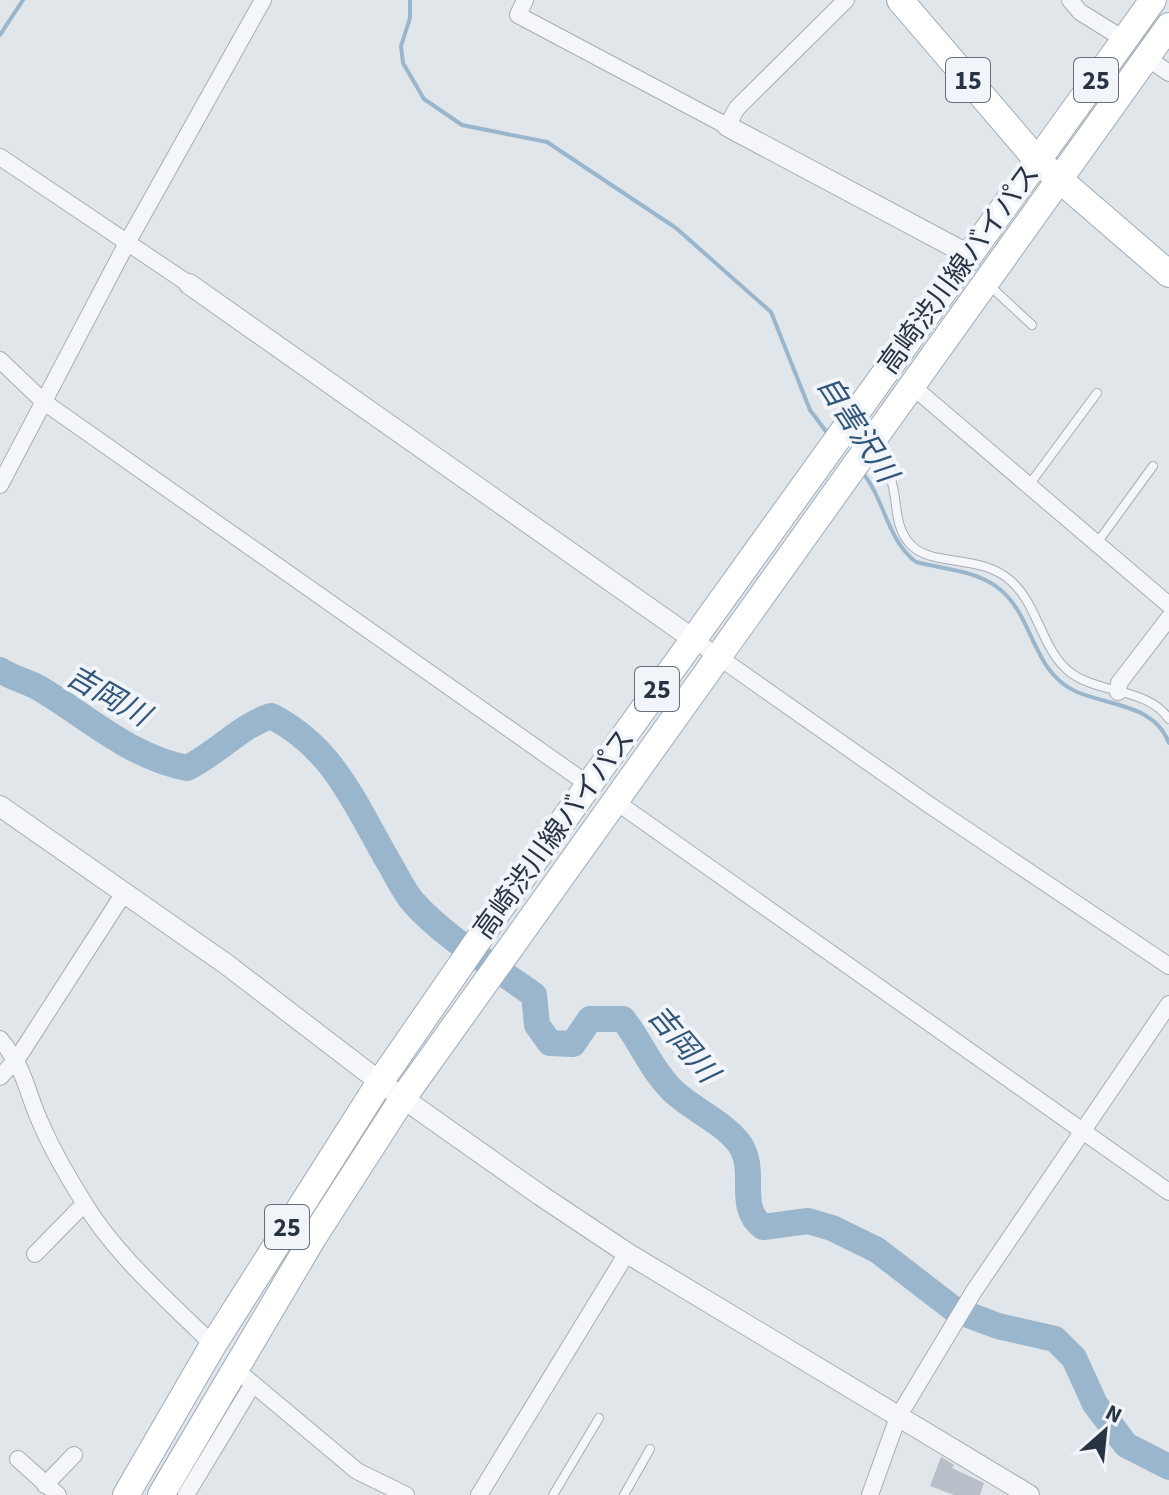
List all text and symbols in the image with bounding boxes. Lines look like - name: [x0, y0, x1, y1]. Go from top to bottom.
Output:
- road number: 15: [946, 58, 990, 102]
- road number: 25: [1074, 58, 1118, 102]
- street label: 高崎渋川線バイパス: [869, 156, 1049, 382]
- water label: 自害沢川: [806, 367, 909, 494]
- water label: 吉岡川: [58, 655, 160, 739]
- road number: 25: [635, 667, 679, 711]
- street label: 高崎渋川線バイパス: [464, 721, 644, 947]
- water label: 吉岡川: [638, 996, 730, 1095]
- road number: 25: [265, 1205, 309, 1249]
- north arrow: [1065, 1391, 1145, 1471]
- text: N: [1100, 1396, 1127, 1432]

